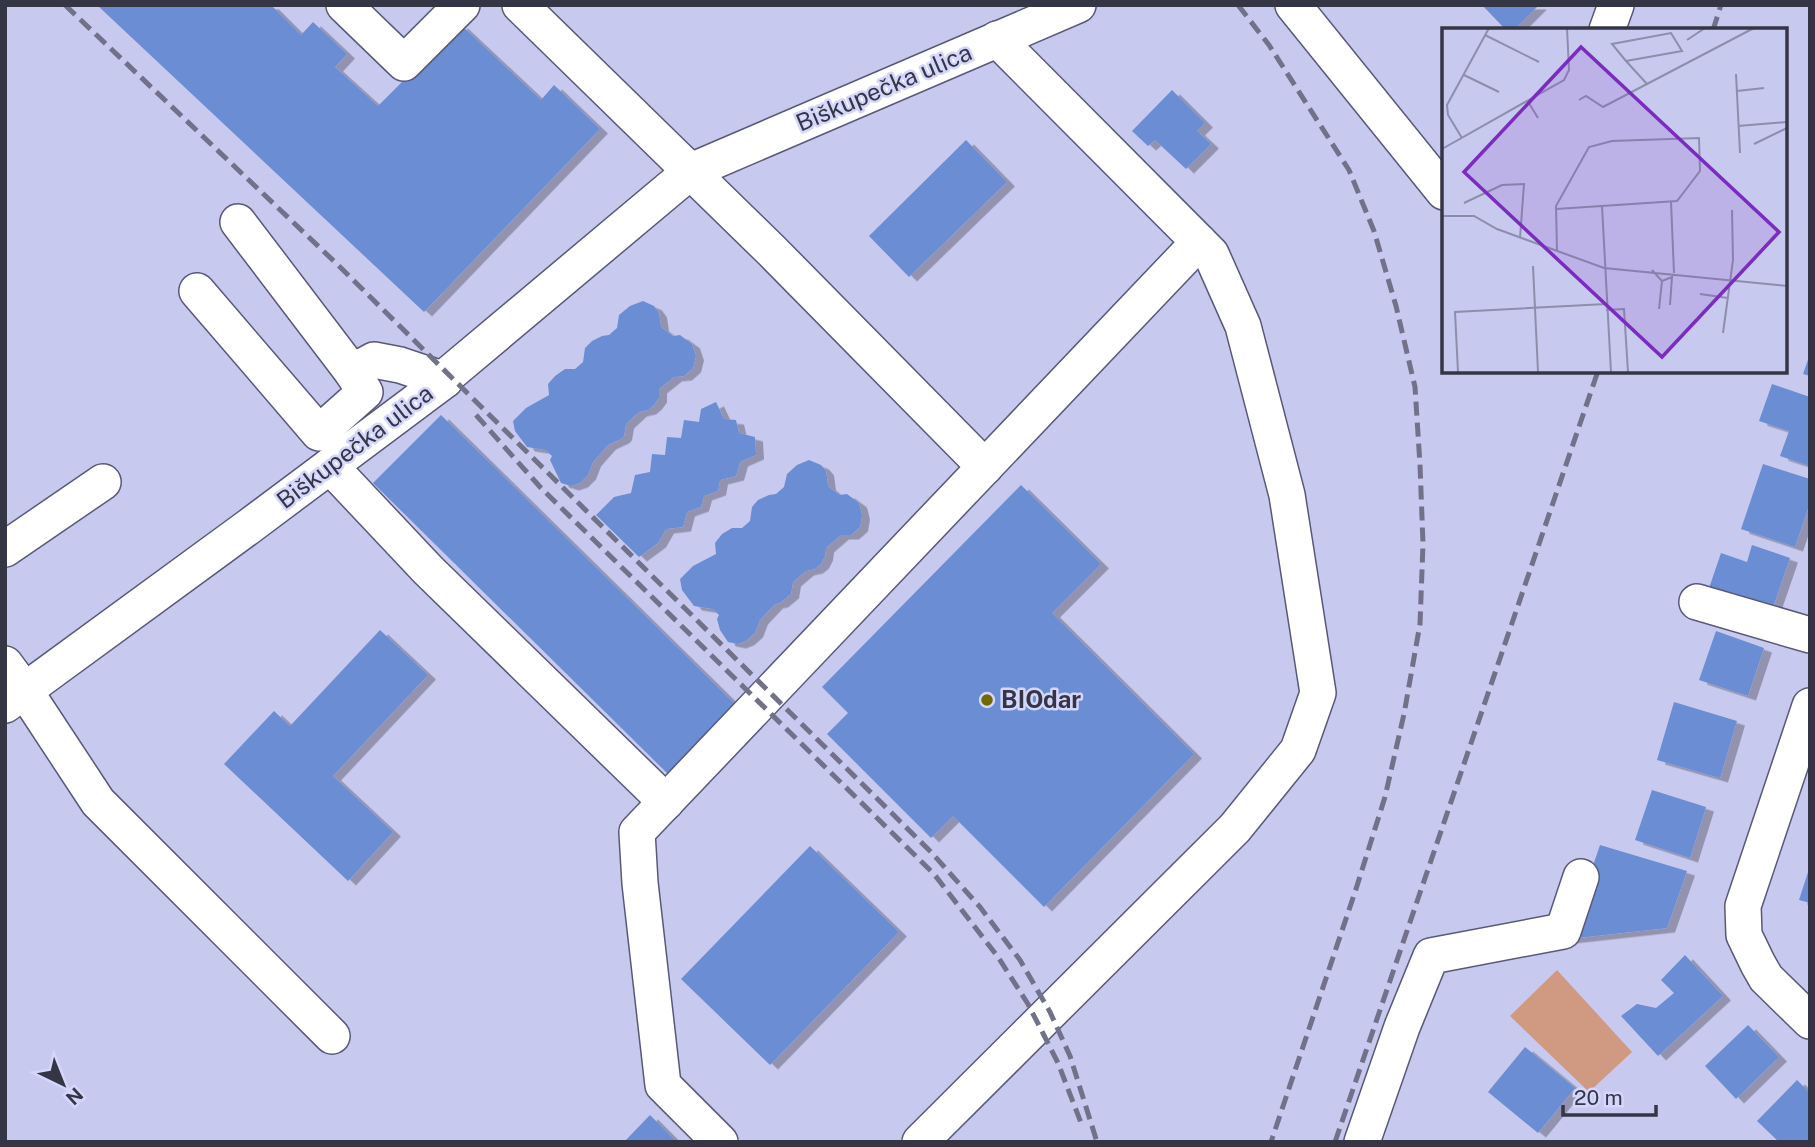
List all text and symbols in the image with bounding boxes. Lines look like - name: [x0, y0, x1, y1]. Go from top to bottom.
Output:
- inset map: [1442, 28, 1787, 373]
- street label: Biškupečka ulica: [792, 37, 976, 137]
- street label: Biškupečka ulica: [271, 378, 438, 514]
- place label: BIOdar: [1001, 685, 1081, 713]
- marker: BIOdar: [979, 692, 995, 708]
- north arrow: [28, 1049, 98, 1119]
- scale bar: [1563, 1074, 1656, 1118]
- text: N: [62, 1083, 88, 1110]
- text: 20 m: [1574, 1085, 1623, 1110]

